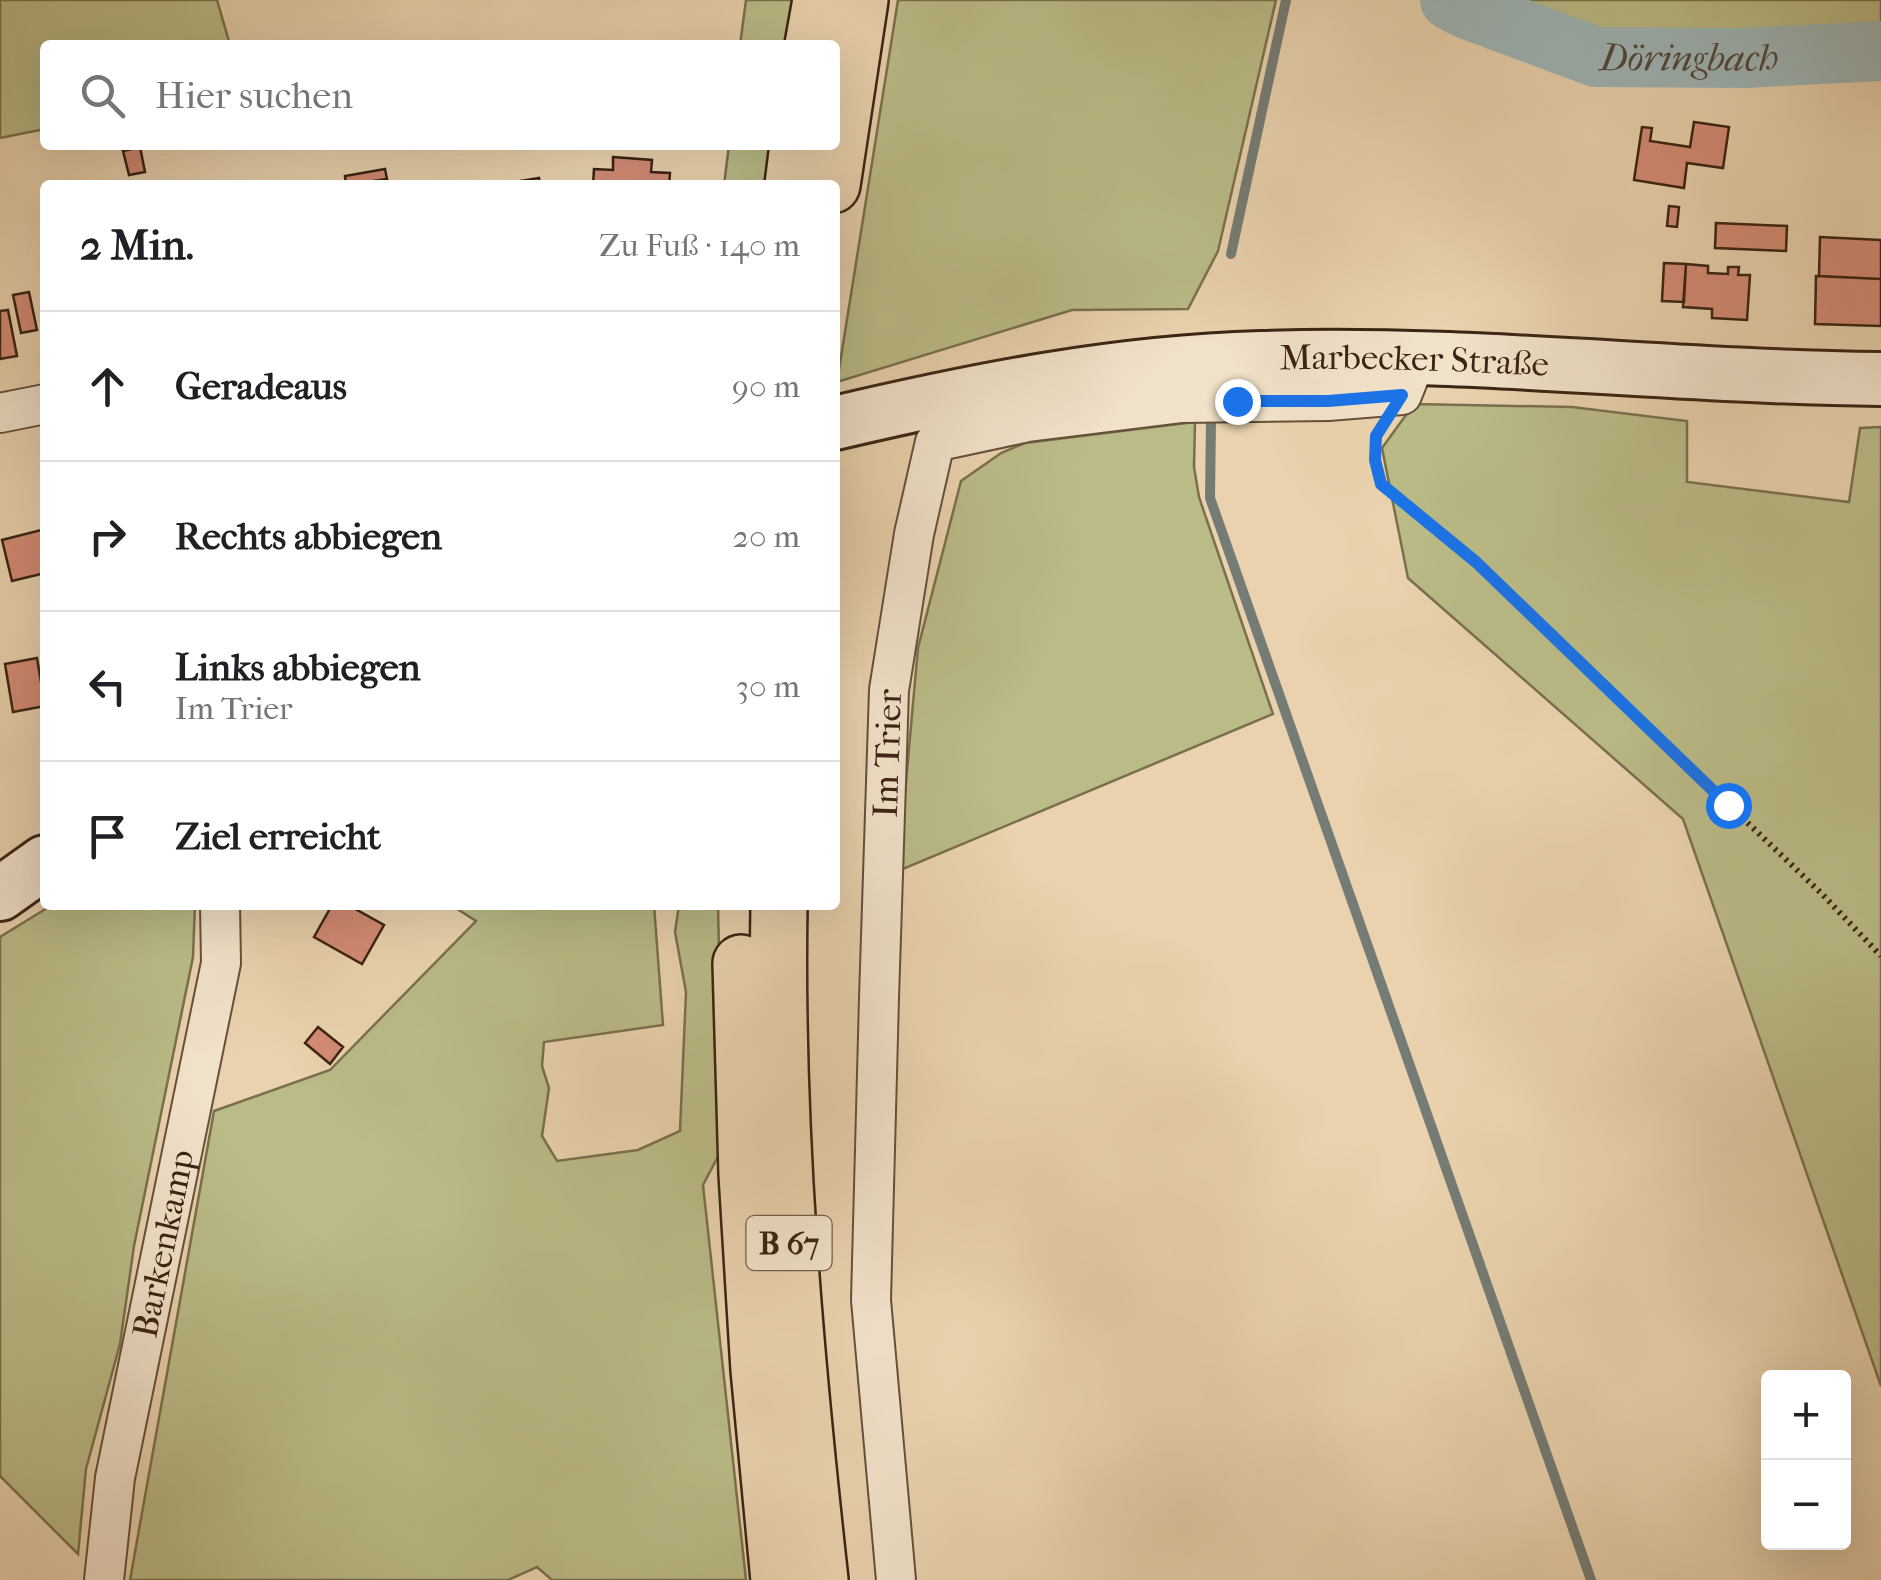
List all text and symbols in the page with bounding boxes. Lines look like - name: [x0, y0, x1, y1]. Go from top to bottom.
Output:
- water label: Döringbach: [1597, 34, 1779, 81]
- search box: [40, 40, 840, 150]
- icon: search: [75, 68, 130, 123]
- text: Hier suchen: [155, 73, 353, 118]
- text: 2 Min.: [80, 221, 194, 270]
- text: Zu Fuß · 140 m: [599, 227, 800, 264]
- street label: Marbecker Straße: [1279, 336, 1550, 384]
- icon: ahead: [80, 359, 135, 414]
- text: Geradeaus: [175, 364, 347, 409]
- text: 90 m: [732, 368, 800, 405]
- route end: [1215, 379, 1261, 425]
- icon: right: [80, 509, 135, 564]
- text: Rechts abbiegen: [175, 514, 442, 559]
- text: 20 m: [732, 518, 800, 555]
- text: Links abbiegen: [175, 645, 421, 690]
- icon: left: [80, 659, 135, 714]
- text: 30 m: [736, 668, 800, 705]
- street label: Im Trier: [864, 688, 910, 818]
- text: Im Trier: [175, 690, 293, 727]
- route start: [1706, 783, 1752, 829]
- icon: arrive: [80, 809, 135, 864]
- text: Ziel erreicht: [175, 814, 381, 859]
- street label: Barkenkamp: [124, 1146, 203, 1341]
- road number: B 67: [746, 1216, 832, 1270]
- map controls: [1761, 1370, 1851, 1550]
- button: +: [1761, 1370, 1851, 1460]
- button: −: [1761, 1460, 1851, 1550]

